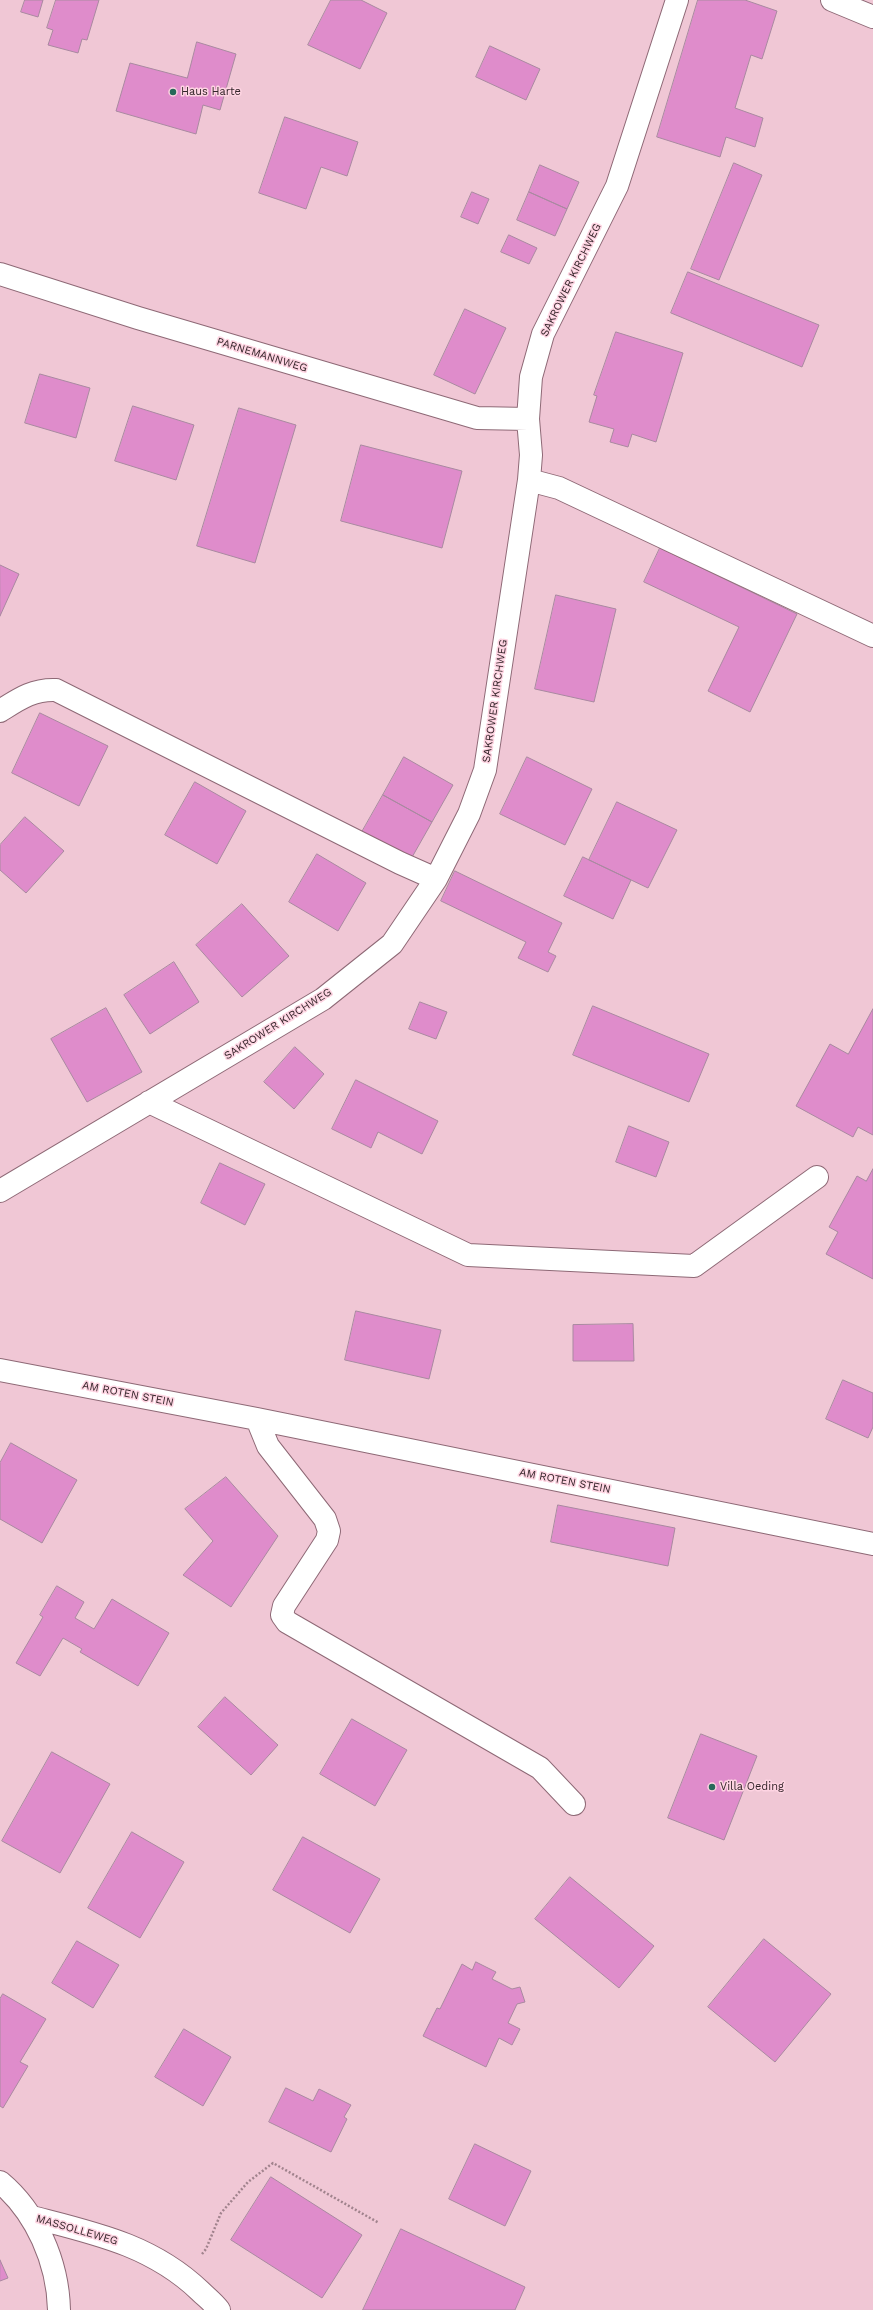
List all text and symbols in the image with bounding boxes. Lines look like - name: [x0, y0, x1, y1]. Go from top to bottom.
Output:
- place label: Haus Harte: [181, 85, 241, 99]
- marker: Haus Harte: [168, 87, 178, 97]
- street label: SAKROWER KIRCHWEG: [538, 221, 604, 339]
- street label: PARNEMANNWEG: [215, 335, 309, 375]
- street label: SAKROWER KIRCHWEG: [480, 639, 510, 763]
- street label: SAKROWER KIRCHWEG: [222, 985, 334, 1063]
- street label: AM ROTEN STEIN: [81, 1379, 175, 1409]
- street label: AM ROTEN STEIN: [518, 1466, 612, 1496]
- place label: Villa Oeding: [720, 1780, 784, 1794]
- marker: Villa Oeding: [707, 1782, 717, 1792]
- street label: MASSOLLEWEG: [35, 2212, 119, 2248]

